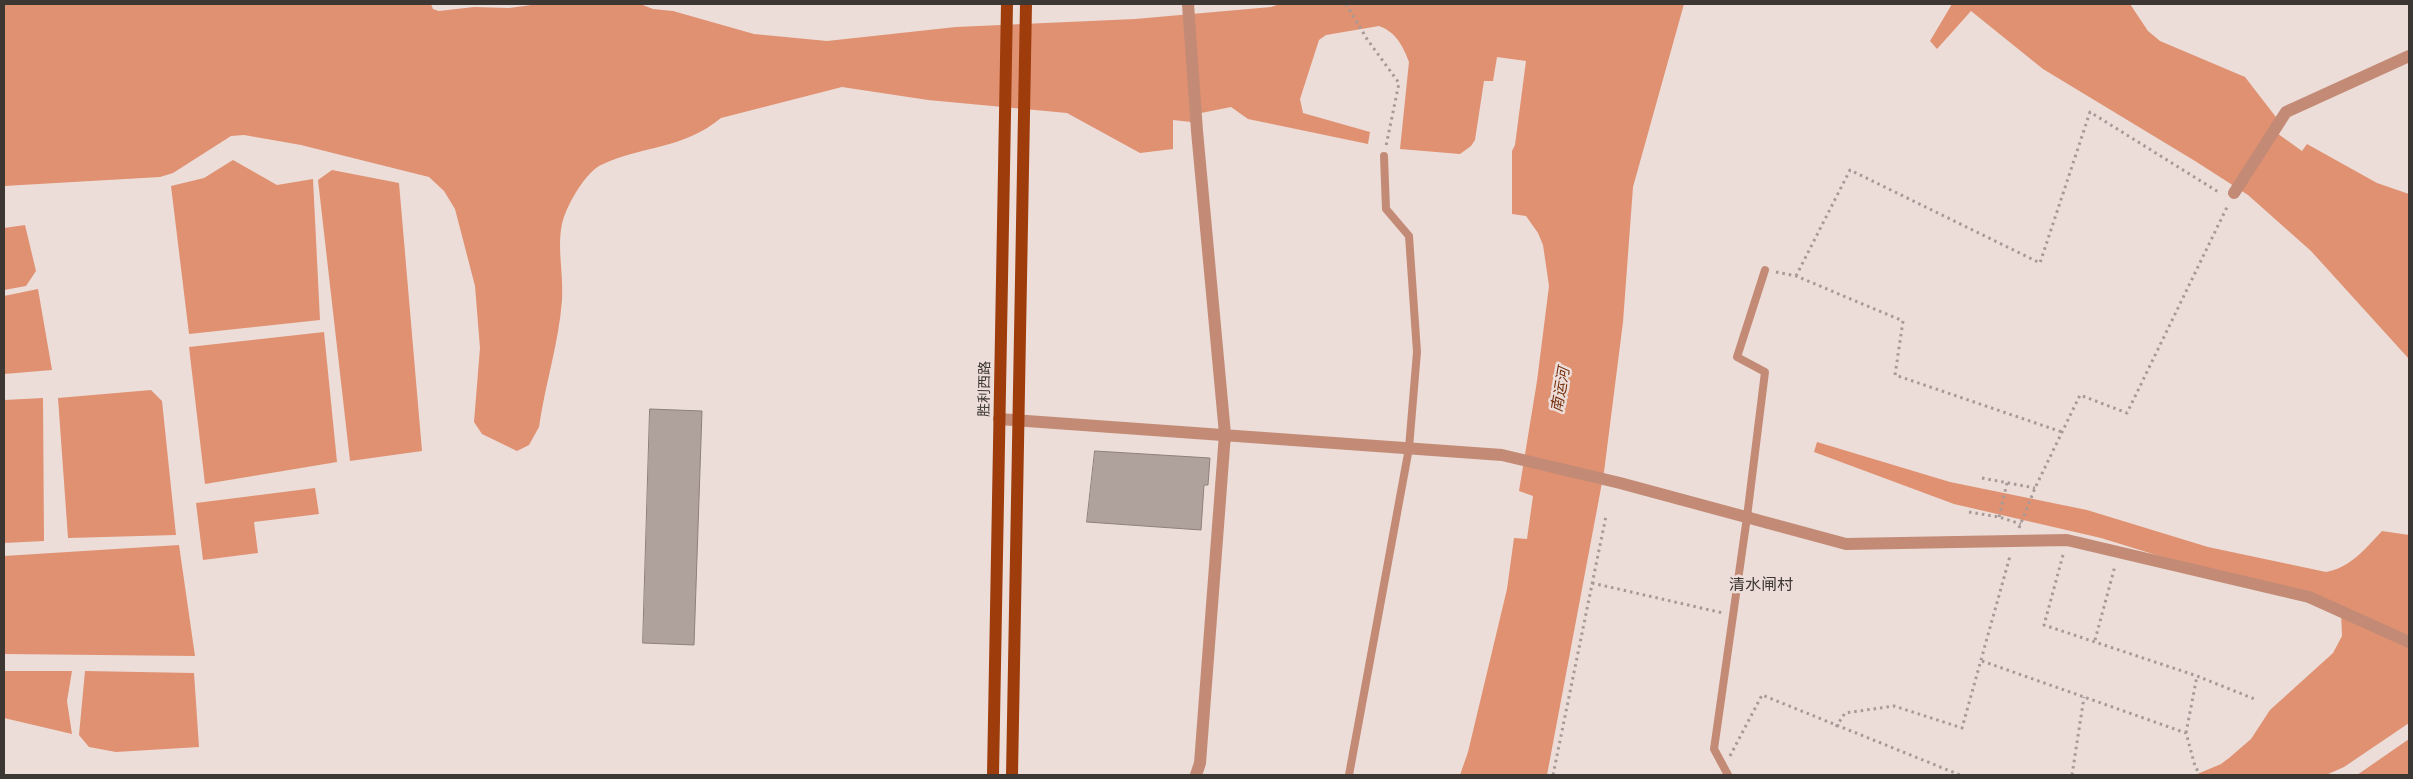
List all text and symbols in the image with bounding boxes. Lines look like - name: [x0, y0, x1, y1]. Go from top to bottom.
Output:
- street label: 胜利西路: [976, 361, 994, 417]
- water label: 南运河: [1548, 366, 1574, 414]
- district label: 清水闸村: [1729, 575, 1793, 595]

